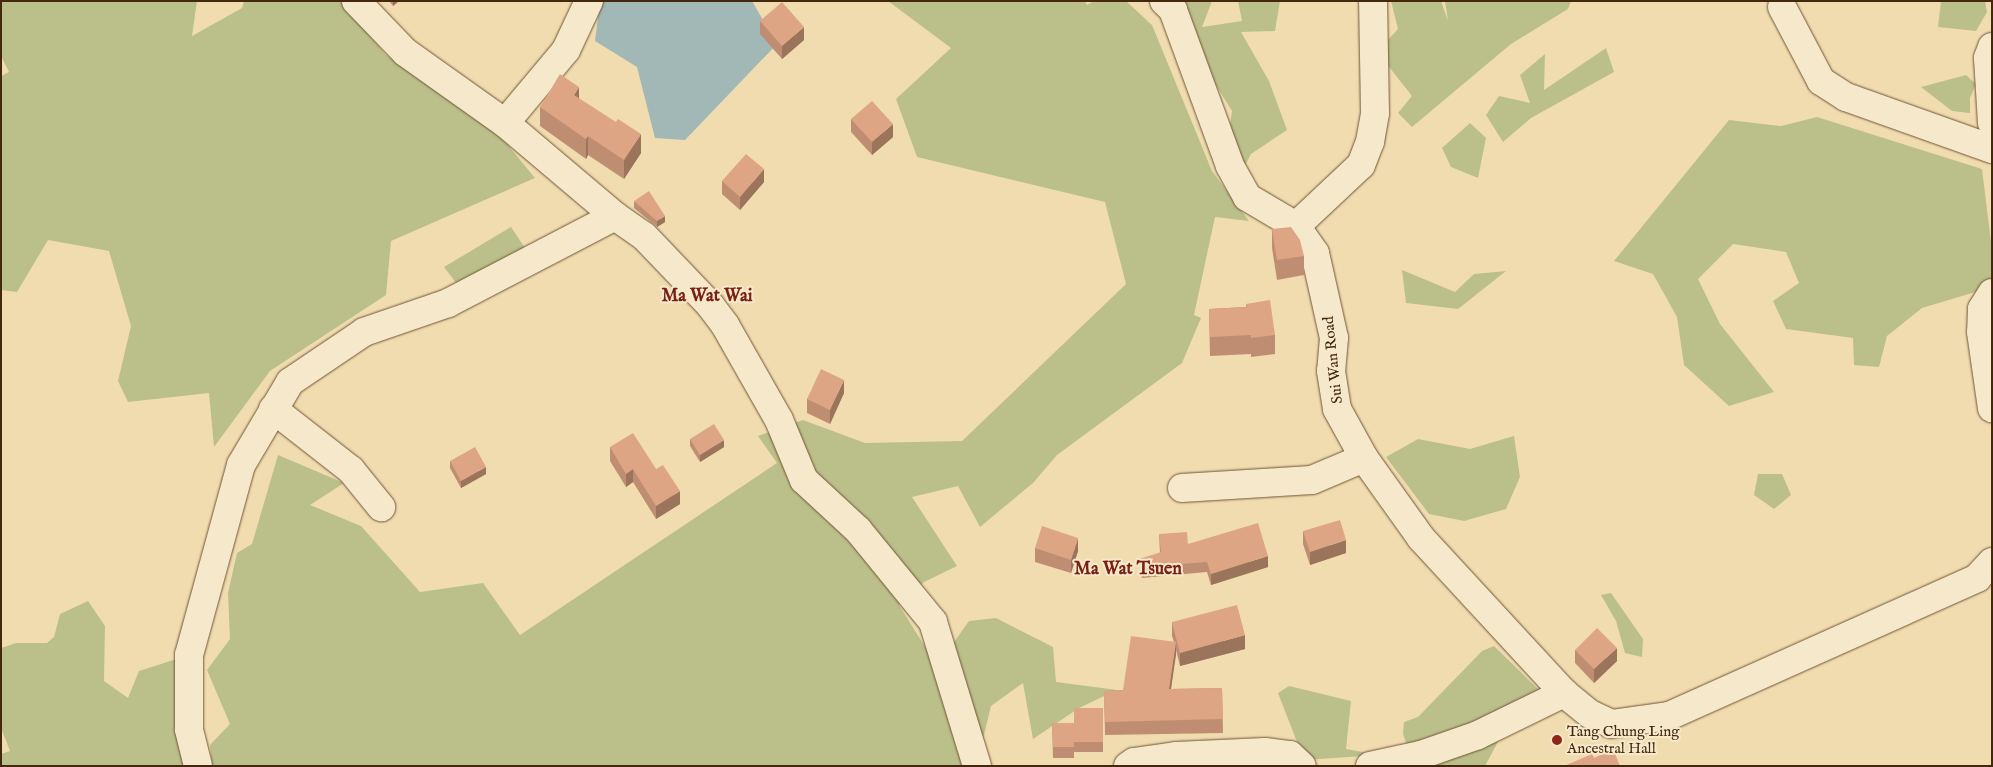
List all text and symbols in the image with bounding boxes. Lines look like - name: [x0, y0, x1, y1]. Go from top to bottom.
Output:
- district label: Ma Wat Wai: [661, 286, 753, 308]
- street label: Sui Wan Road: [1319, 315, 1347, 405]
- district label: Ma Wat Tsuen: [1074, 559, 1182, 581]
- place label: Tang Chung Ling Ancestral Hall: [1567, 722, 1679, 757]
- marker: Tang Chung Ling Ancestral Hall: [1551, 734, 1563, 746]

